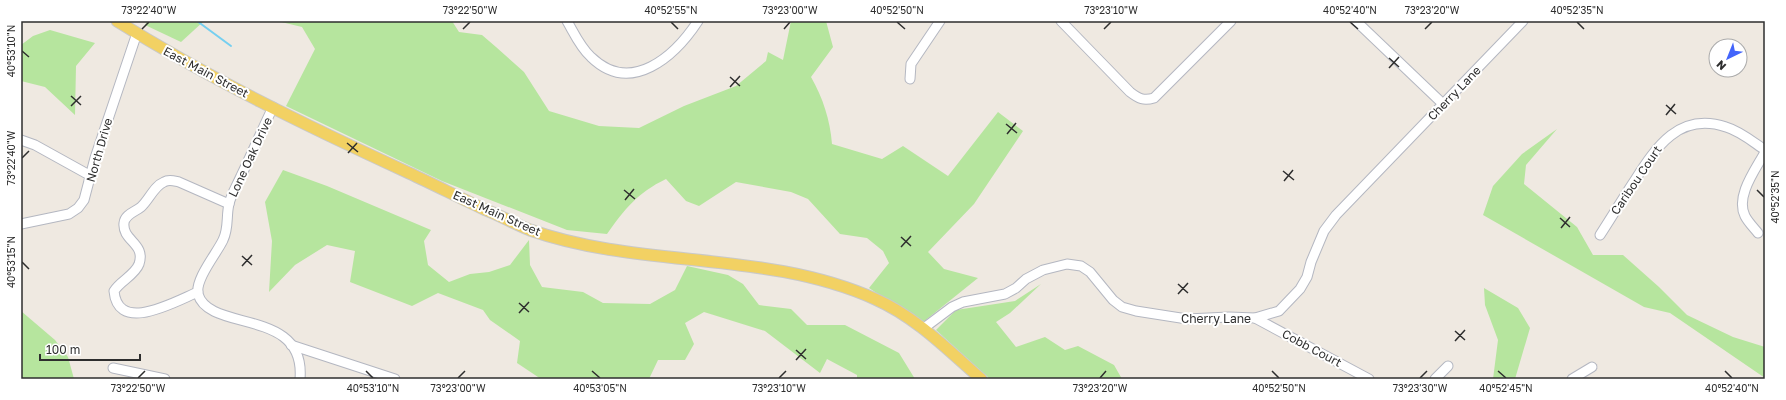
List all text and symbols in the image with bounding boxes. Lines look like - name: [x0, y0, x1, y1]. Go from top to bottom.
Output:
- text: 73°22'40"W: [122, 4, 177, 16]
- text: 73°22'50"W: [443, 4, 498, 16]
- text: 40°52'55"N: [644, 4, 698, 16]
- text: 73°23'00"W: [763, 4, 818, 16]
- text: 40°52'50"N: [870, 4, 924, 16]
- text: 73°23'10"W: [1084, 4, 1138, 16]
- text: 40°52'40"N: [1323, 4, 1377, 16]
- text: 73°23'20"W: [1405, 4, 1460, 16]
- text: 40°52'35"N: [1550, 4, 1604, 16]
- text: 40°53'10"N: [5, 25, 17, 77]
- north arrow: [1708, 38, 1748, 78]
- street label: East Main Street: [161, 43, 251, 101]
- text: N: [1713, 58, 1728, 73]
- street label: Cherry Lane: [1424, 63, 1484, 123]
- street label: Lone Oak Drive: [225, 115, 275, 199]
- street label: North Drive: [83, 116, 115, 184]
- text: 73°22'40"W: [5, 130, 17, 185]
- street label: Caribou Court: [1607, 142, 1665, 217]
- text: 40°52'35"N: [1769, 170, 1781, 224]
- street label: East Main Street: [451, 187, 543, 239]
- text: 40°53'15"N: [5, 236, 17, 288]
- street label: Cherry Lane: [1181, 311, 1251, 326]
- street label: Cobb Court: [1280, 326, 1345, 370]
- scale bar: [40, 336, 140, 362]
- text: 100 m: [46, 342, 80, 357]
- text: 73°22'50"W: [111, 382, 166, 394]
- text: 40°53'10"N: [347, 382, 399, 394]
- text: 73°23'00"W: [431, 382, 486, 394]
- text: 40°53'05"N: [573, 382, 627, 394]
- text: 73°23'10"W: [752, 382, 806, 394]
- text: 73°23'20"W: [1073, 382, 1128, 394]
- text: 40°52'50"N: [1252, 382, 1306, 394]
- text: 73°23'30"W: [1393, 382, 1448, 394]
- text: 40°52'45"N: [1479, 382, 1533, 394]
- text: 40°52'40"N: [1705, 382, 1759, 394]

